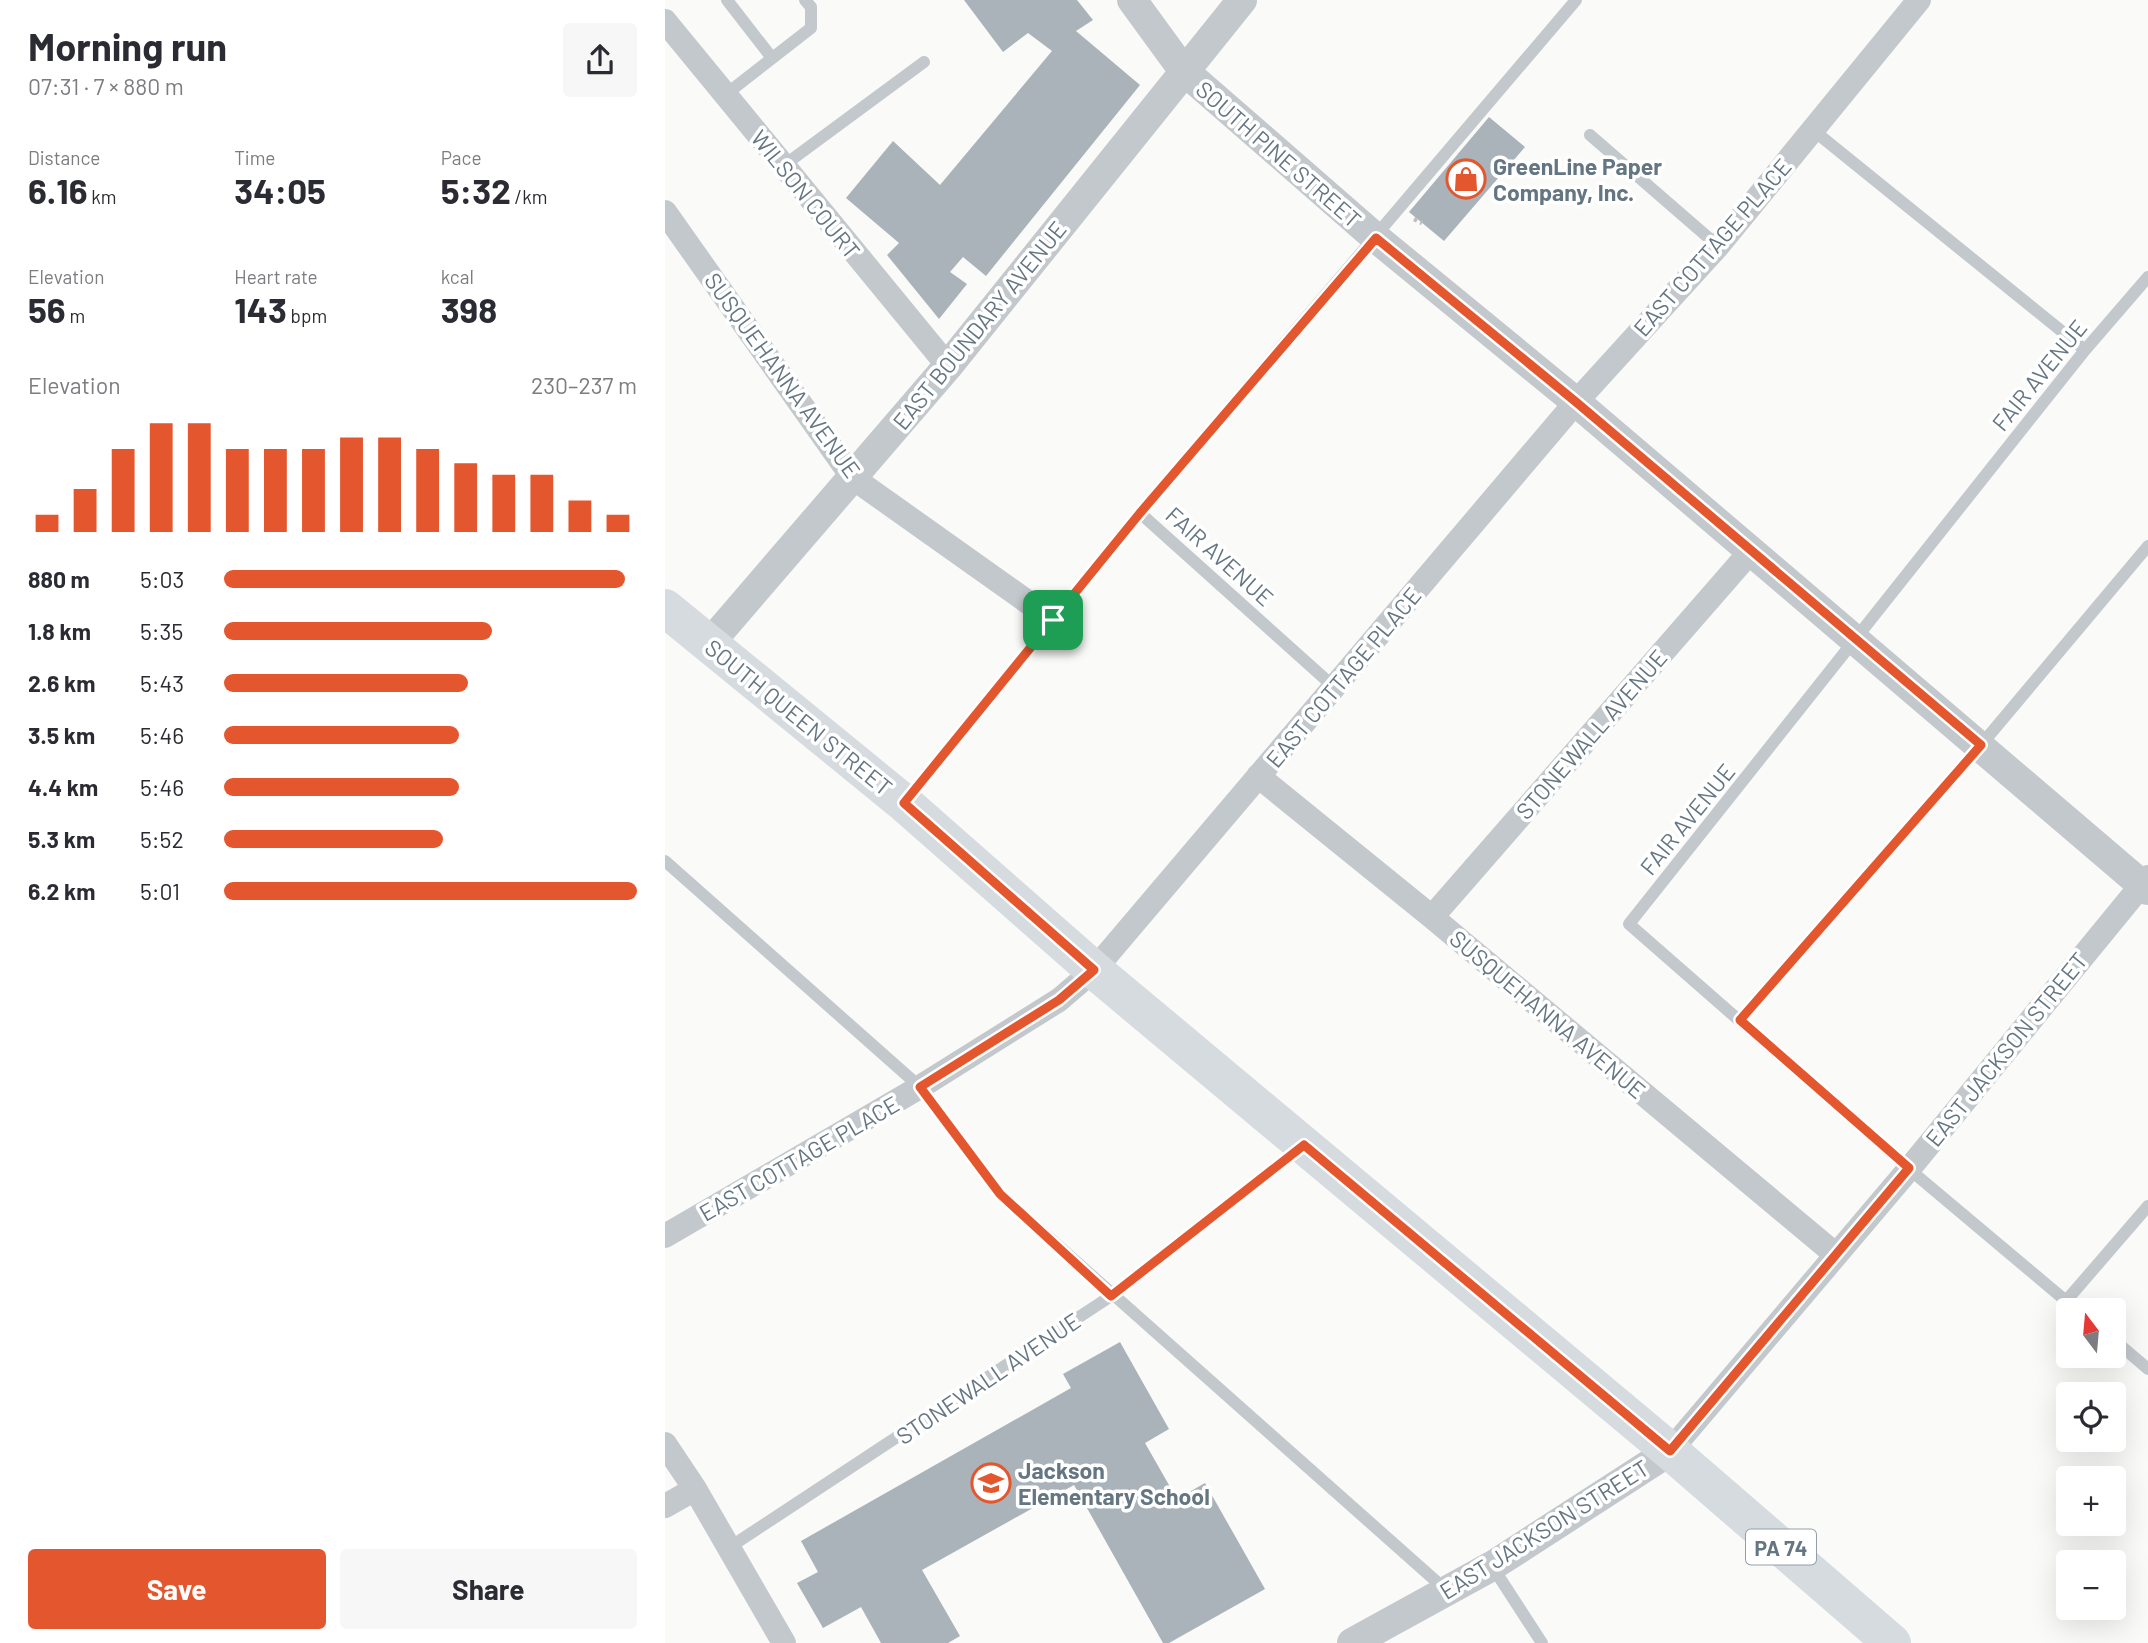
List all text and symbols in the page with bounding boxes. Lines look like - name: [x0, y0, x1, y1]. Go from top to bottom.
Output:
- text: Morning run: [28, 23, 227, 69]
- button: share: [563, 23, 637, 97]
- text: 07:31 · 7 × 880 m: [28, 72, 184, 100]
- street label: SOUTH PINE STREET: [1191, 75, 1367, 233]
- street label: WILSON COURT: [746, 124, 866, 264]
- text: Distance: [28, 146, 100, 169]
- text: Time: [234, 146, 275, 169]
- text: Pace: [441, 146, 482, 169]
- place label: GreenLine Paper Company, Inc.: [1493, 152, 1662, 206]
- street label: EAST COTTAGE PLACE: [1627, 152, 1797, 342]
- shop icon: GreenLine Paper Company, Inc.: [1445, 158, 1487, 200]
- text: 6.16: [28, 169, 87, 211]
- text: 34:05: [234, 169, 326, 211]
- text: 5:32: [441, 169, 511, 211]
- text: km: [87, 185, 116, 208]
- text: /km: [511, 185, 547, 208]
- street label: EAST BOUNDARY AVENUE: [886, 215, 1072, 435]
- text: Elevation: [28, 265, 105, 288]
- text: Heart rate: [234, 265, 318, 288]
- text: kcal: [441, 265, 474, 288]
- street label: SUSQUEHANNA AVENUE: [699, 267, 867, 483]
- text: 56: [28, 288, 66, 330]
- text: 143: [234, 288, 287, 330]
- text: 398: [441, 288, 497, 330]
- text: m: [66, 304, 85, 327]
- text: bpm: [287, 304, 327, 327]
- street label: FAIR AVENUE: [1986, 314, 2092, 436]
- text: Elevation: [28, 371, 121, 399]
- text: 230–237 m: [531, 371, 637, 399]
- street label: FAIR AVENUE: [1161, 500, 1279, 612]
- text: 880 m: [28, 565, 90, 593]
- text: 5:03: [140, 565, 184, 593]
- street label: EAST COTTAGE PLACE: [1260, 581, 1426, 773]
- pin: [1023, 590, 1083, 650]
- icon: arrive: [1034, 601, 1072, 639]
- text: 1.8 km: [28, 617, 91, 645]
- text: 5:35: [140, 617, 183, 645]
- street label: SOUTH QUEEN STREET: [700, 633, 898, 801]
- street label: STONEWALL AVENUE: [1510, 643, 1672, 825]
- text: 2.6 km: [28, 669, 96, 697]
- text: 5:43: [140, 669, 184, 697]
- text: 3.5 km: [28, 721, 95, 749]
- text: 5:46: [140, 721, 184, 749]
- street label: FAIR AVENUE: [1634, 758, 1740, 880]
- text: 4.4 km: [28, 773, 98, 801]
- text: 5:46: [140, 773, 184, 801]
- text: 5.3 km: [28, 825, 95, 853]
- text: 5:52: [140, 825, 184, 853]
- text: 6.2 km: [28, 877, 96, 905]
- text: 5:01: [140, 877, 180, 905]
- street label: SUSQUEHANNA AVENUE: [1445, 924, 1651, 1104]
- street label: EAST JACKSON STREET: [1919, 946, 2093, 1152]
- street label: EAST COTTAGE PLACE: [694, 1089, 904, 1227]
- north arrow: [2056, 1298, 2126, 1368]
- map controls: [2056, 1298, 2126, 1620]
- street label: STONEWALL AVENUE: [891, 1306, 1085, 1450]
- button: locate: [2056, 1382, 2126, 1452]
- street label: EAST JACKSON STREET: [1434, 1453, 1654, 1605]
- place label: Jackson Elementary School: [1018, 1456, 1210, 1510]
- school or university icon: Jackson Elementary School: [970, 1462, 1012, 1504]
- button: +: [2056, 1466, 2126, 1536]
- road number: PA 74: [1746, 1530, 1816, 1564]
- button: Save: [28, 1549, 326, 1629]
- button: Share: [340, 1549, 637, 1629]
- button: −: [2056, 1550, 2126, 1620]

